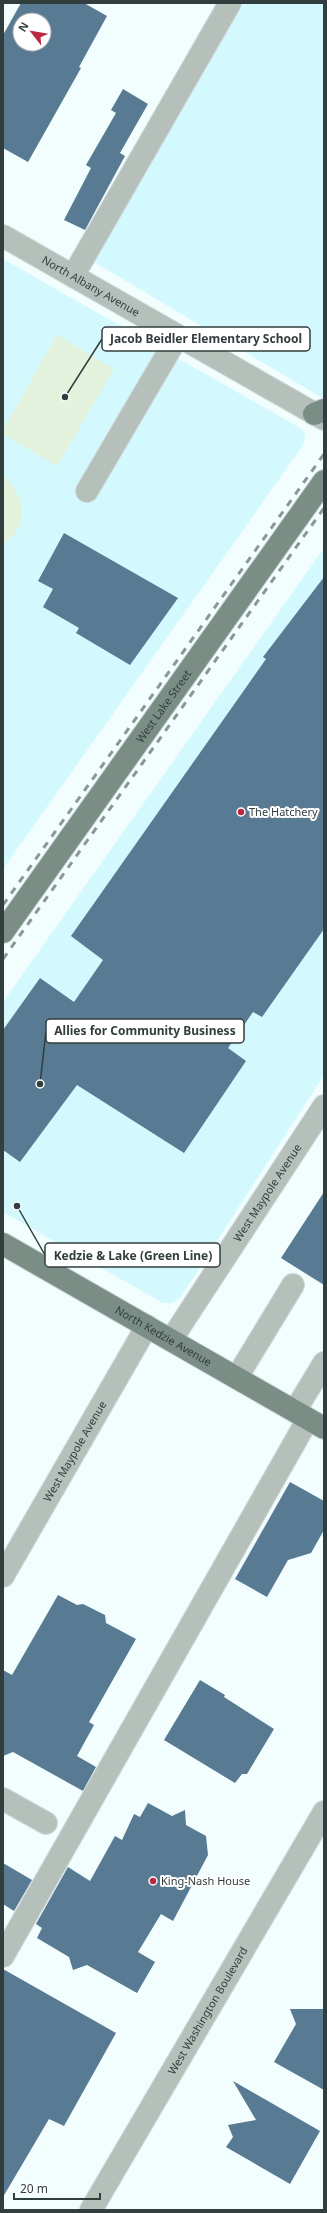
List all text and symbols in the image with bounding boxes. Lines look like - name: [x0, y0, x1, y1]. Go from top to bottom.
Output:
- north arrow: [12, 12, 52, 52]
- text: N: [14, 19, 32, 34]
- street label: North Albany Avenue: [39, 252, 143, 319]
- callout: Jacob Beidler Elementary School: [102, 327, 310, 351]
- text: Jacob Beidler Elementary School: [109, 330, 302, 347]
- street label: West Lake Street: [132, 667, 194, 745]
- place label: The Hatchery: [249, 804, 318, 819]
- marker: The Hatchery: [236, 807, 246, 817]
- callout: Allies for Community Business: [46, 1019, 244, 1043]
- text: Allies for Community Business: [54, 1022, 236, 1039]
- street label: West Maypole Avenue: [229, 1141, 304, 1244]
- callout: Kedzie & Lake (Green Line): [45, 1243, 220, 1267]
- text: Kedzie & Lake (Green Line): [54, 1247, 212, 1264]
- street label: North Kedzie Avenue: [113, 1302, 215, 1369]
- street label: West Maypole Avenue: [39, 1398, 109, 1504]
- place label: King-Nash House: [161, 1873, 250, 1888]
- marker: King-Nash House: [148, 1876, 158, 1886]
- street label: West Washington Boulevard: [164, 1944, 251, 2077]
- scale bar: [14, 2175, 100, 2201]
- text: 20 m: [20, 2180, 48, 2197]

